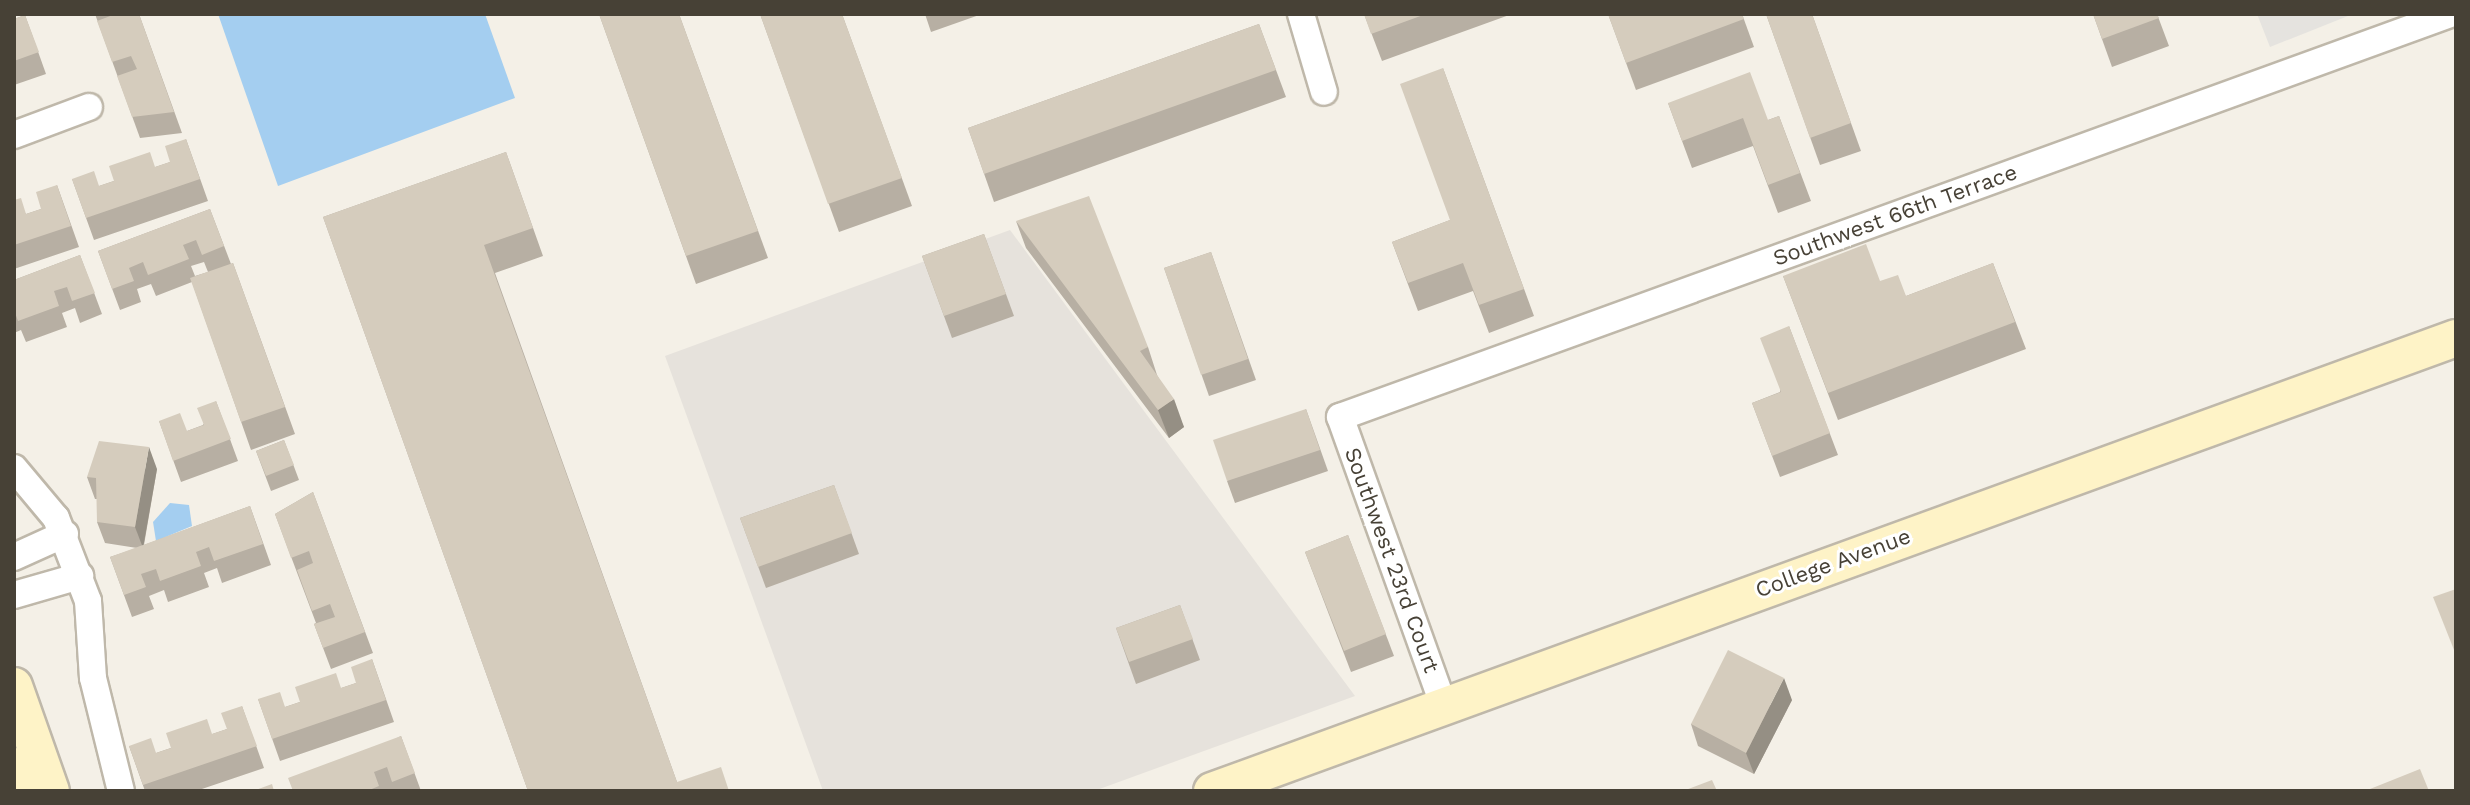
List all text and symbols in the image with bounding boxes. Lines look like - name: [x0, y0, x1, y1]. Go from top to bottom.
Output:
- street label: Southwest 66th Terrace: [1769, 158, 2021, 272]
- street label: Southwest 23rd Court: [1339, 444, 1445, 676]
- street label: College Avenue: [1751, 523, 1915, 603]

